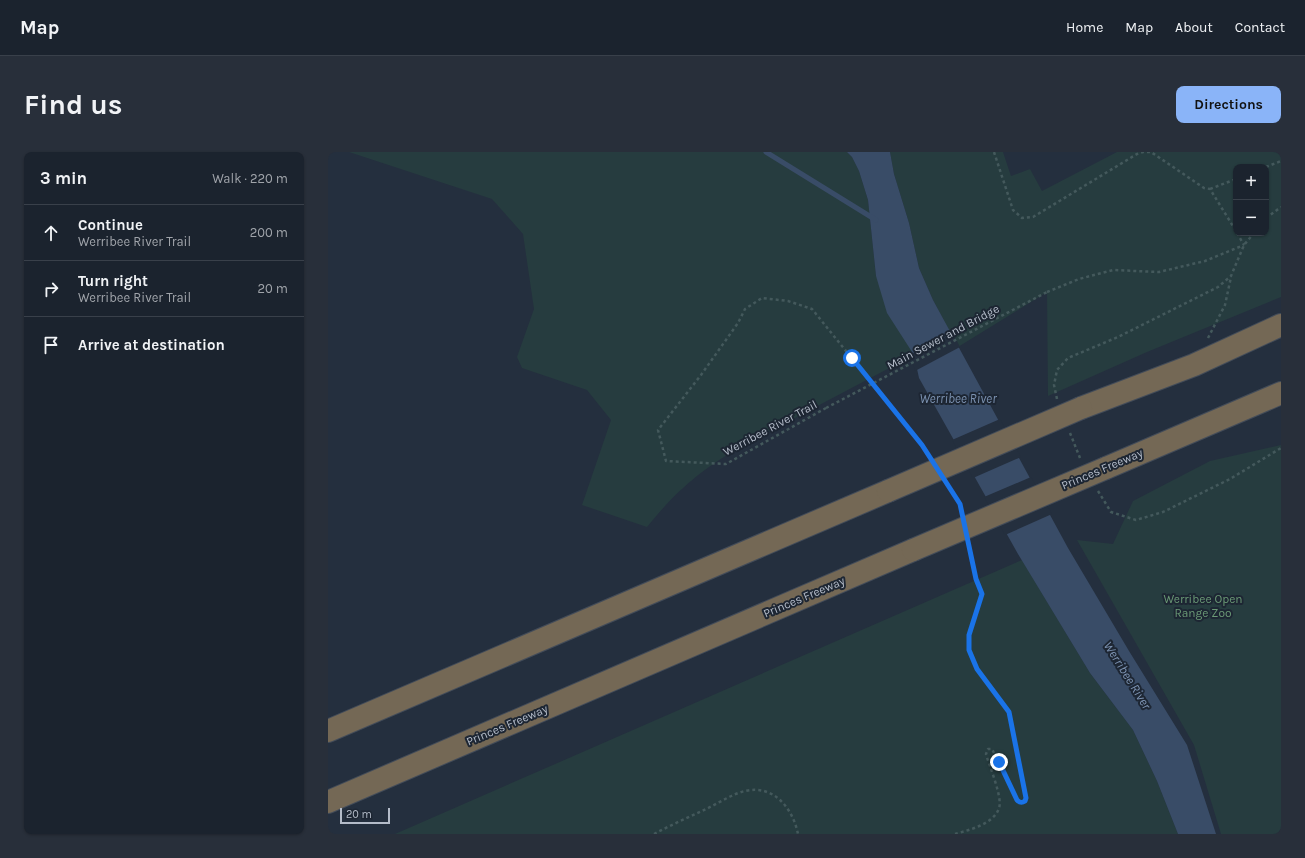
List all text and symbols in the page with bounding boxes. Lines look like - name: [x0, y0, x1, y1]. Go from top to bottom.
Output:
- text: Map: [20, 17, 59, 39]
- text: Home: [1066, 19, 1103, 36]
- text: Map: [1125, 19, 1153, 36]
- text: About: [1175, 19, 1213, 36]
- text: Contact: [1235, 19, 1285, 36]
- button: Directions: [1176, 86, 1281, 123]
- text: Find us: [24, 88, 123, 121]
- map controls: [1233, 164, 1269, 236]
- button: +: [1233, 164, 1269, 200]
- text: 3 min: [40, 168, 87, 188]
- text: Walk · 220 m: [212, 171, 288, 186]
- button: −: [1233, 200, 1269, 236]
- text: Continue: [78, 216, 143, 234]
- icon: ahead: [40, 222, 62, 244]
- text: 200 m: [250, 225, 288, 240]
- text: Werribee River Trail: [78, 234, 191, 249]
- text: Turn right: [78, 272, 148, 290]
- icon: right: [40, 278, 62, 300]
- text: 20 m: [258, 281, 288, 296]
- text: Werribee River Trail: [78, 290, 191, 305]
- street label: Main Sewer and Bridge: [884, 301, 1002, 373]
- icon: arrive: [40, 334, 62, 356]
- text: Arrive at destination: [78, 336, 225, 354]
- route start: [843, 349, 861, 367]
- water label: Werribee River: [919, 391, 997, 406]
- street label: Werribee River Trail: [721, 397, 819, 459]
- street label: Princes Freeway: [1059, 445, 1145, 492]
- street label: Princes Freeway: [761, 573, 847, 620]
- park label: Werribee Open Range Zoo: [1163, 592, 1243, 620]
- water label: Werribee River: [1101, 639, 1155, 712]
- street label: Princes Freeway: [464, 701, 550, 748]
- route end: [990, 753, 1008, 771]
- scale bar: [340, 806, 390, 825]
- text: 20 m: [346, 808, 372, 821]

